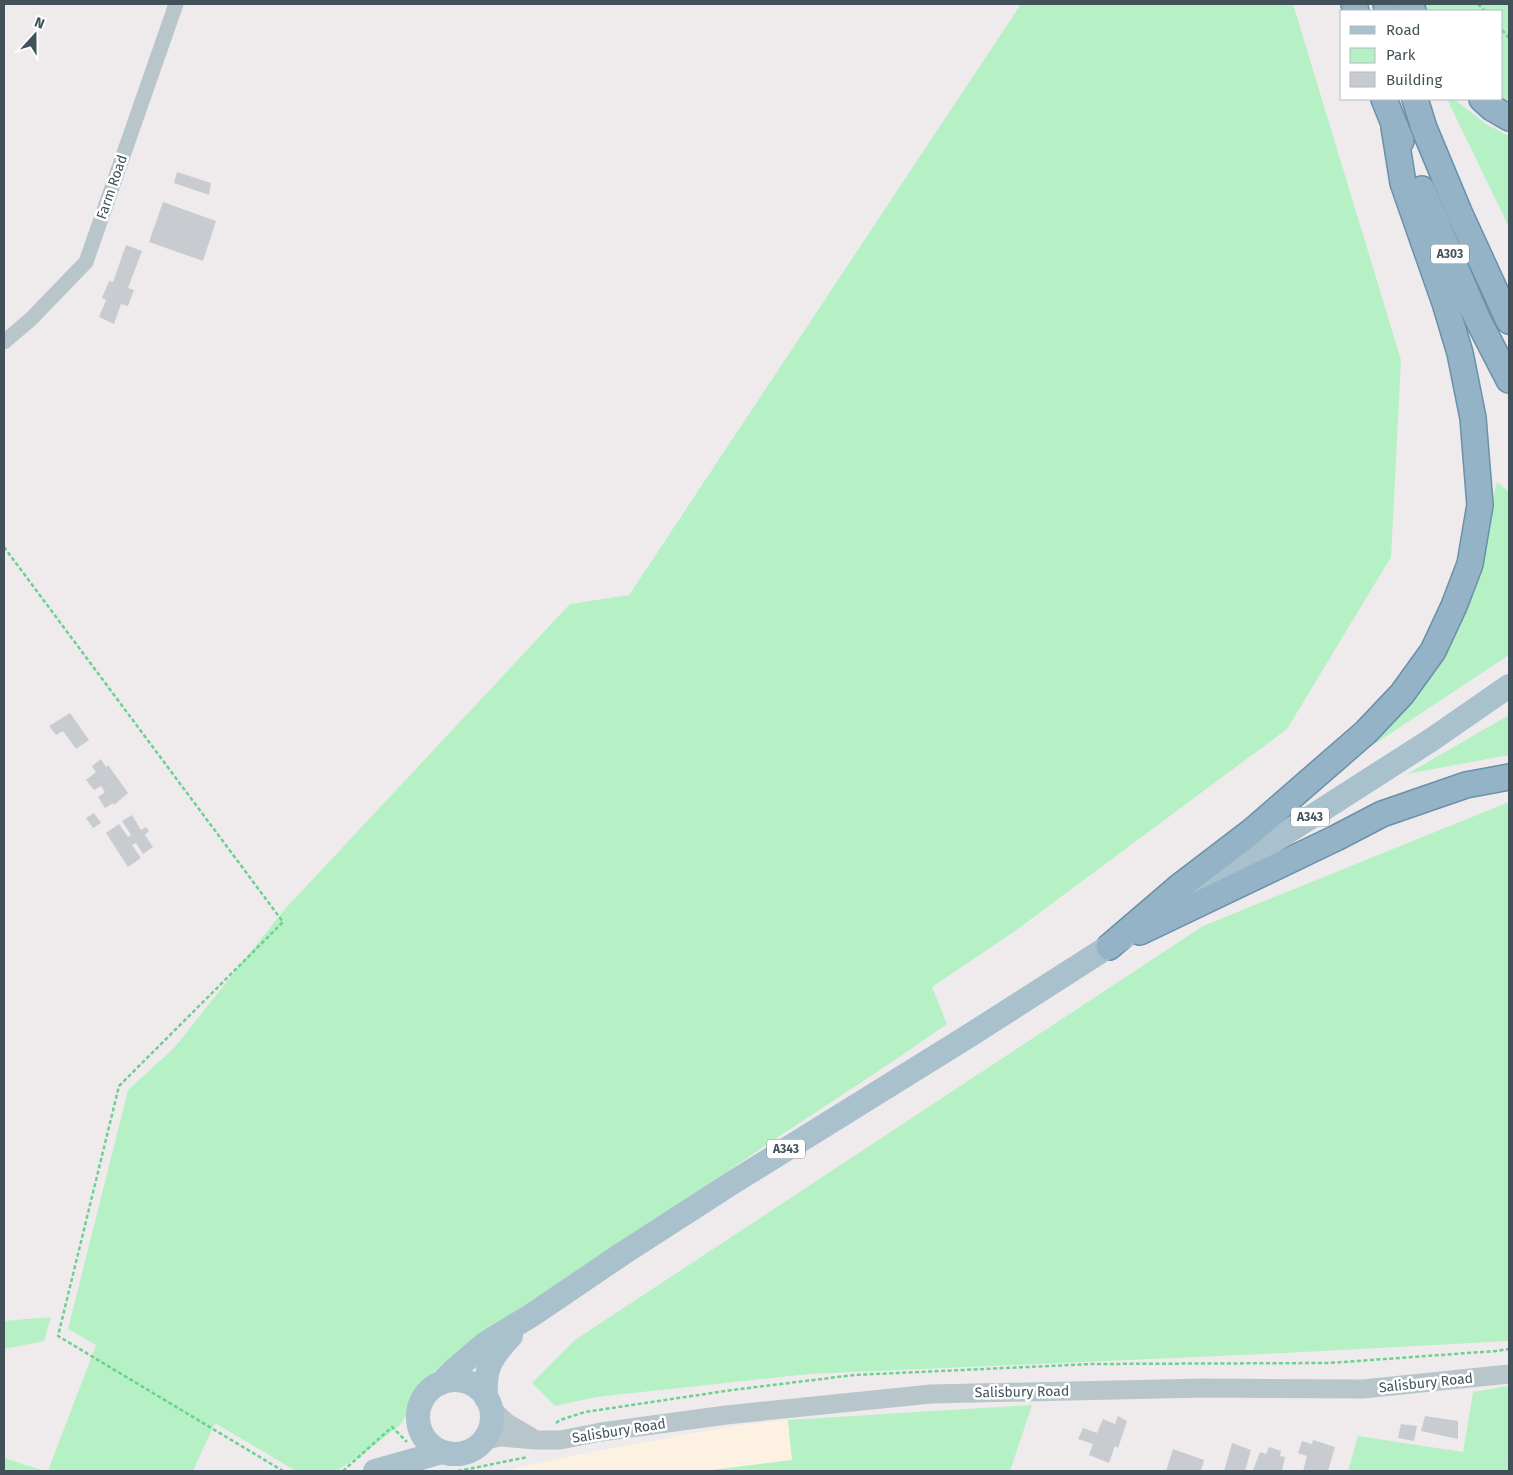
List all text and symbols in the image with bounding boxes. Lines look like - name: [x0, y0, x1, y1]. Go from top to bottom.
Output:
- north arrow: [10, 10, 60, 60]
- legend: [1340, 10, 1503, 100]
- text: N: [32, 14, 47, 33]
- text: Road: [1386, 21, 1421, 39]
- text: Park: [1386, 46, 1416, 64]
- text: Building: [1386, 71, 1442, 89]
- street label: Farm Road: [93, 153, 131, 221]
- road number: A303: [1431, 244, 1469, 264]
- road number: A343: [1291, 808, 1329, 826]
- road number: A343: [767, 1140, 805, 1158]
- street label: Salisbury Road: [1378, 1370, 1474, 1396]
- street label: Salisbury Road: [975, 1383, 1069, 1401]
- street label: Salisbury Road: [571, 1415, 667, 1447]

